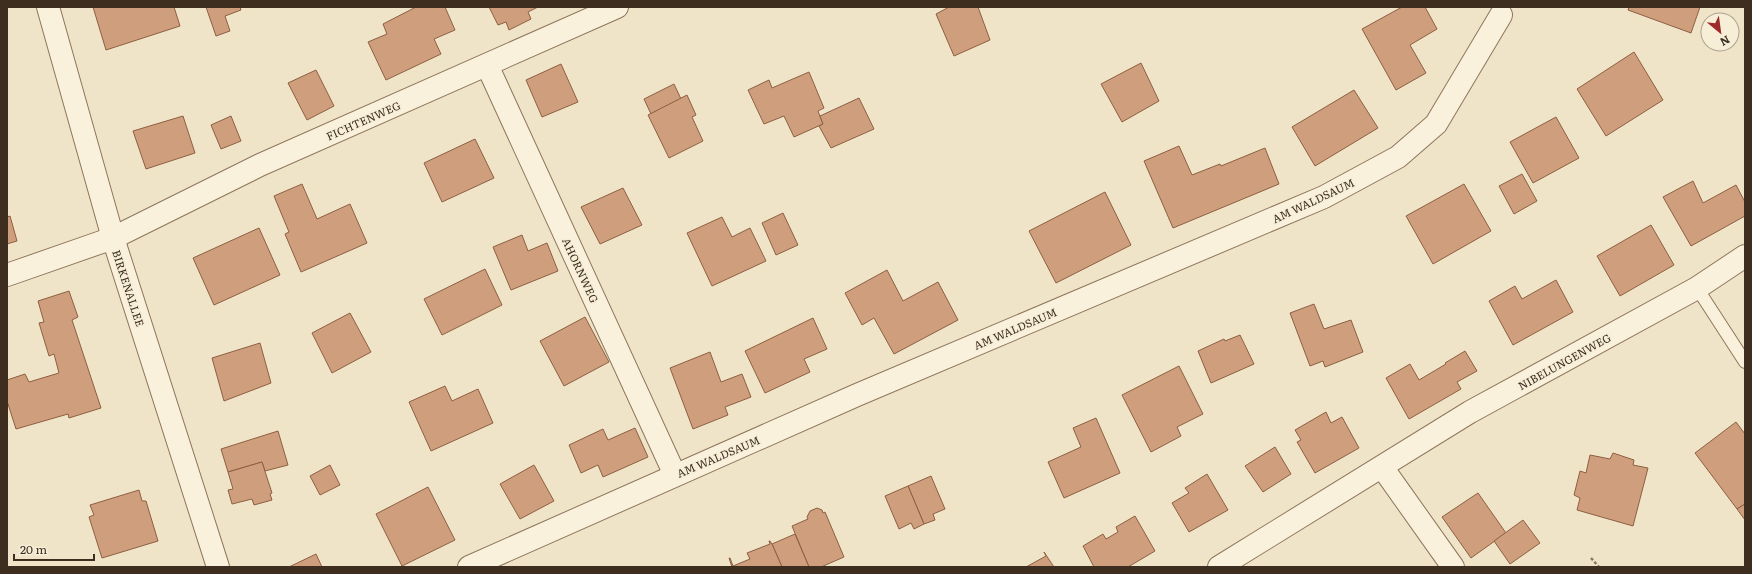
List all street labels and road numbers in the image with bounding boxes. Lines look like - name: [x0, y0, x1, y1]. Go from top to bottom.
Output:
- street label: FICHTENWEG: [323, 96, 403, 144]
- street label: AM WALDSAUM: [1269, 174, 1357, 226]
- street label: AHORNWEG: [559, 235, 603, 305]
- street label: BIRKENALLEE: [109, 248, 149, 328]
- street label: AM WALDSAUM: [971, 303, 1059, 353]
- street label: NIBELUNGENWEG: [1515, 329, 1613, 393]
- street label: AM WALDSAUM: [674, 431, 762, 481]

